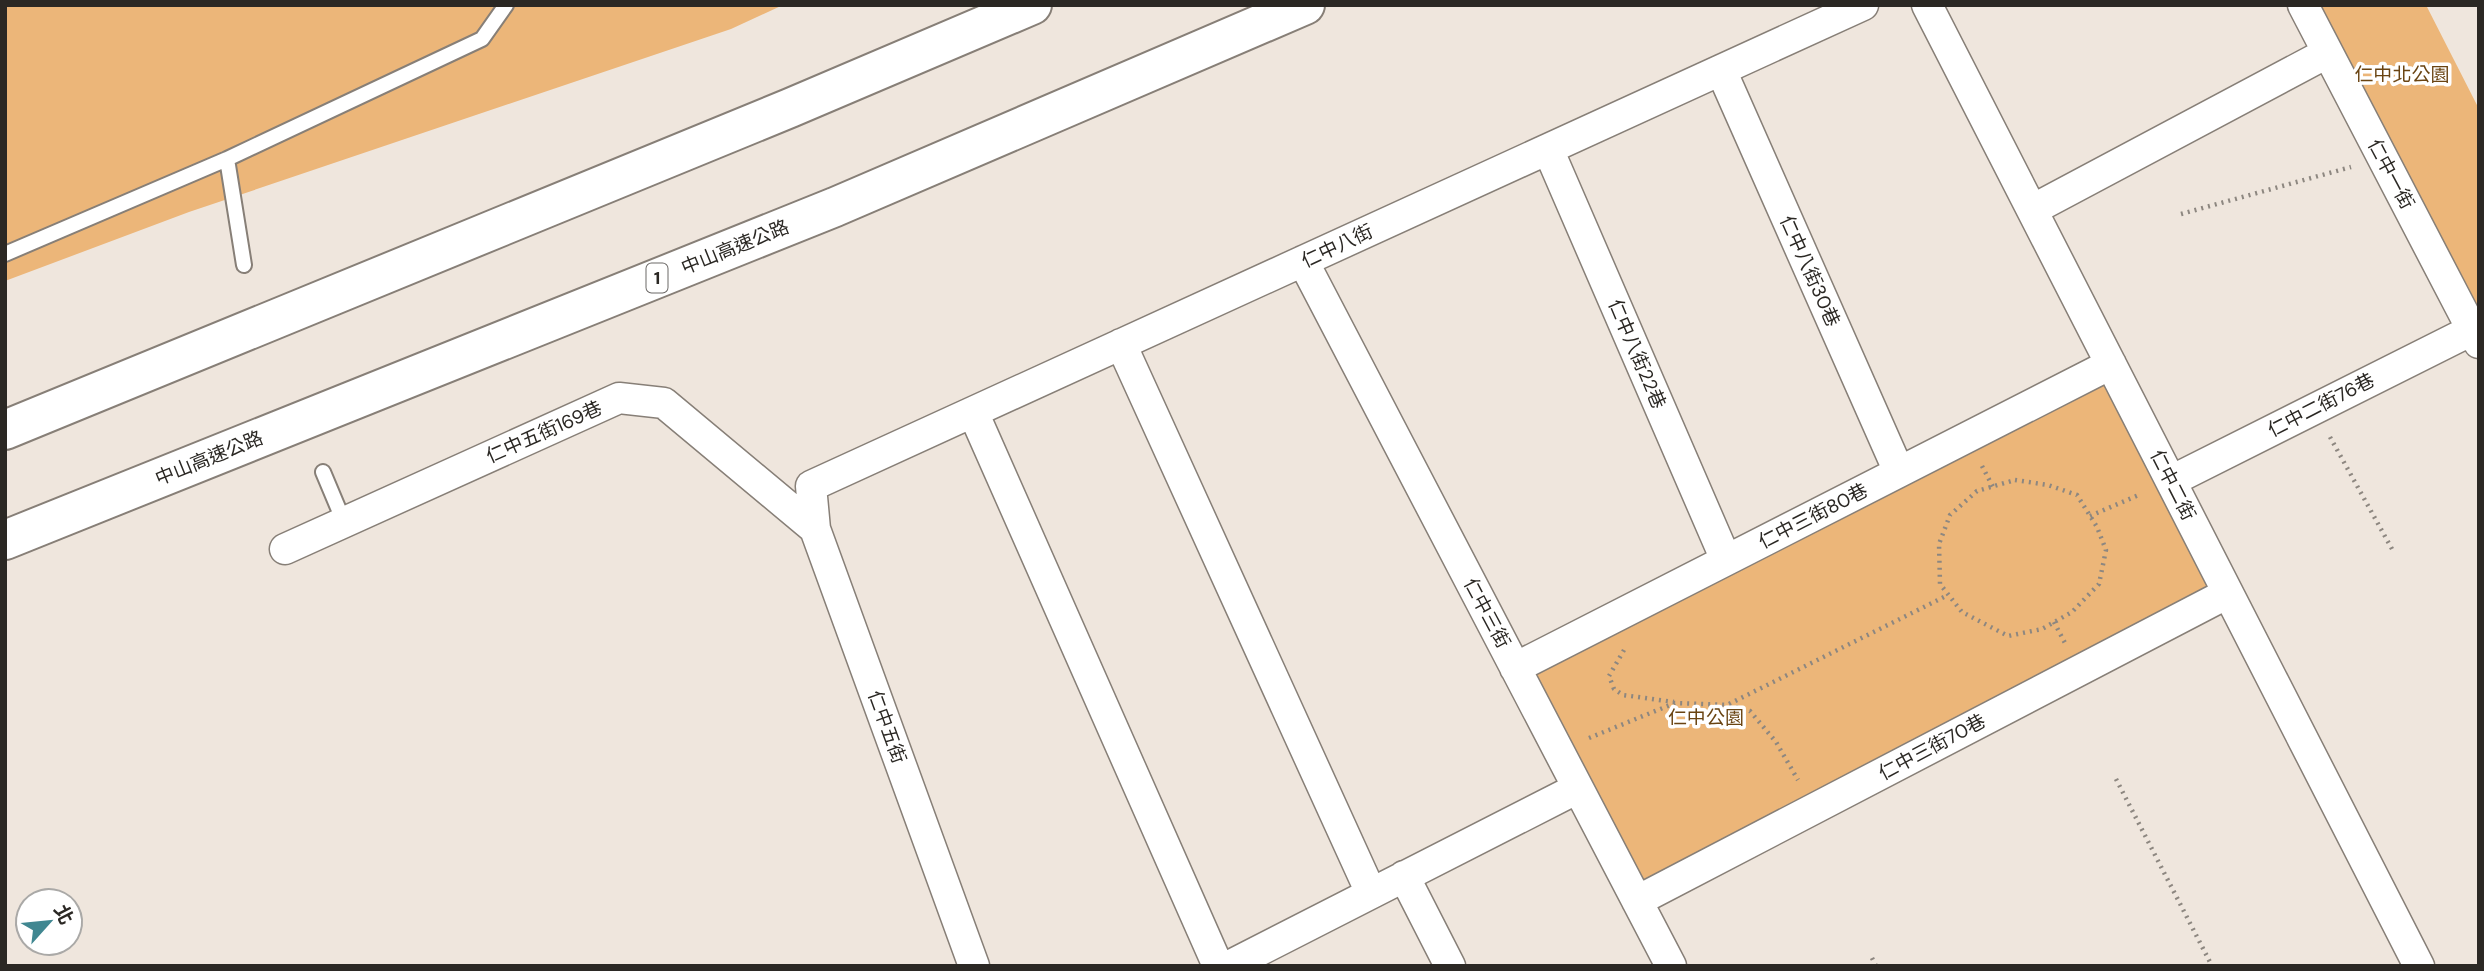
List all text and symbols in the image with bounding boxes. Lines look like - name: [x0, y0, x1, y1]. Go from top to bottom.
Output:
- park label: 仁中北公園: [2354, 62, 2450, 87]
- street label: 仁中一街: [2362, 135, 2420, 213]
- street label: 仁中八街30巷: [1774, 211, 1846, 331]
- street label: 中山高速公路: [677, 214, 793, 280]
- street label: 仁中八街: [1297, 219, 1377, 273]
- road number: 1: [646, 264, 668, 292]
- street label: 仁中八街22巷: [1603, 295, 1671, 413]
- street label: 仁中二街76巷: [2263, 367, 2379, 443]
- street label: 仁中五街169巷: [482, 395, 606, 469]
- street label: 中山高速公路: [151, 425, 267, 491]
- street label: 仁中二街: [2145, 445, 2201, 525]
- street label: 仁中三街80巷: [1754, 478, 1872, 554]
- street label: 仁中三街: [1458, 574, 1516, 652]
- street label: 仁中五街: [862, 687, 912, 767]
- park label: 仁中公園: [1668, 705, 1744, 730]
- street label: 仁中三街70巷: [1874, 708, 1990, 786]
- north arrow: [14, 887, 84, 957]
- text: 北: [48, 900, 79, 929]

